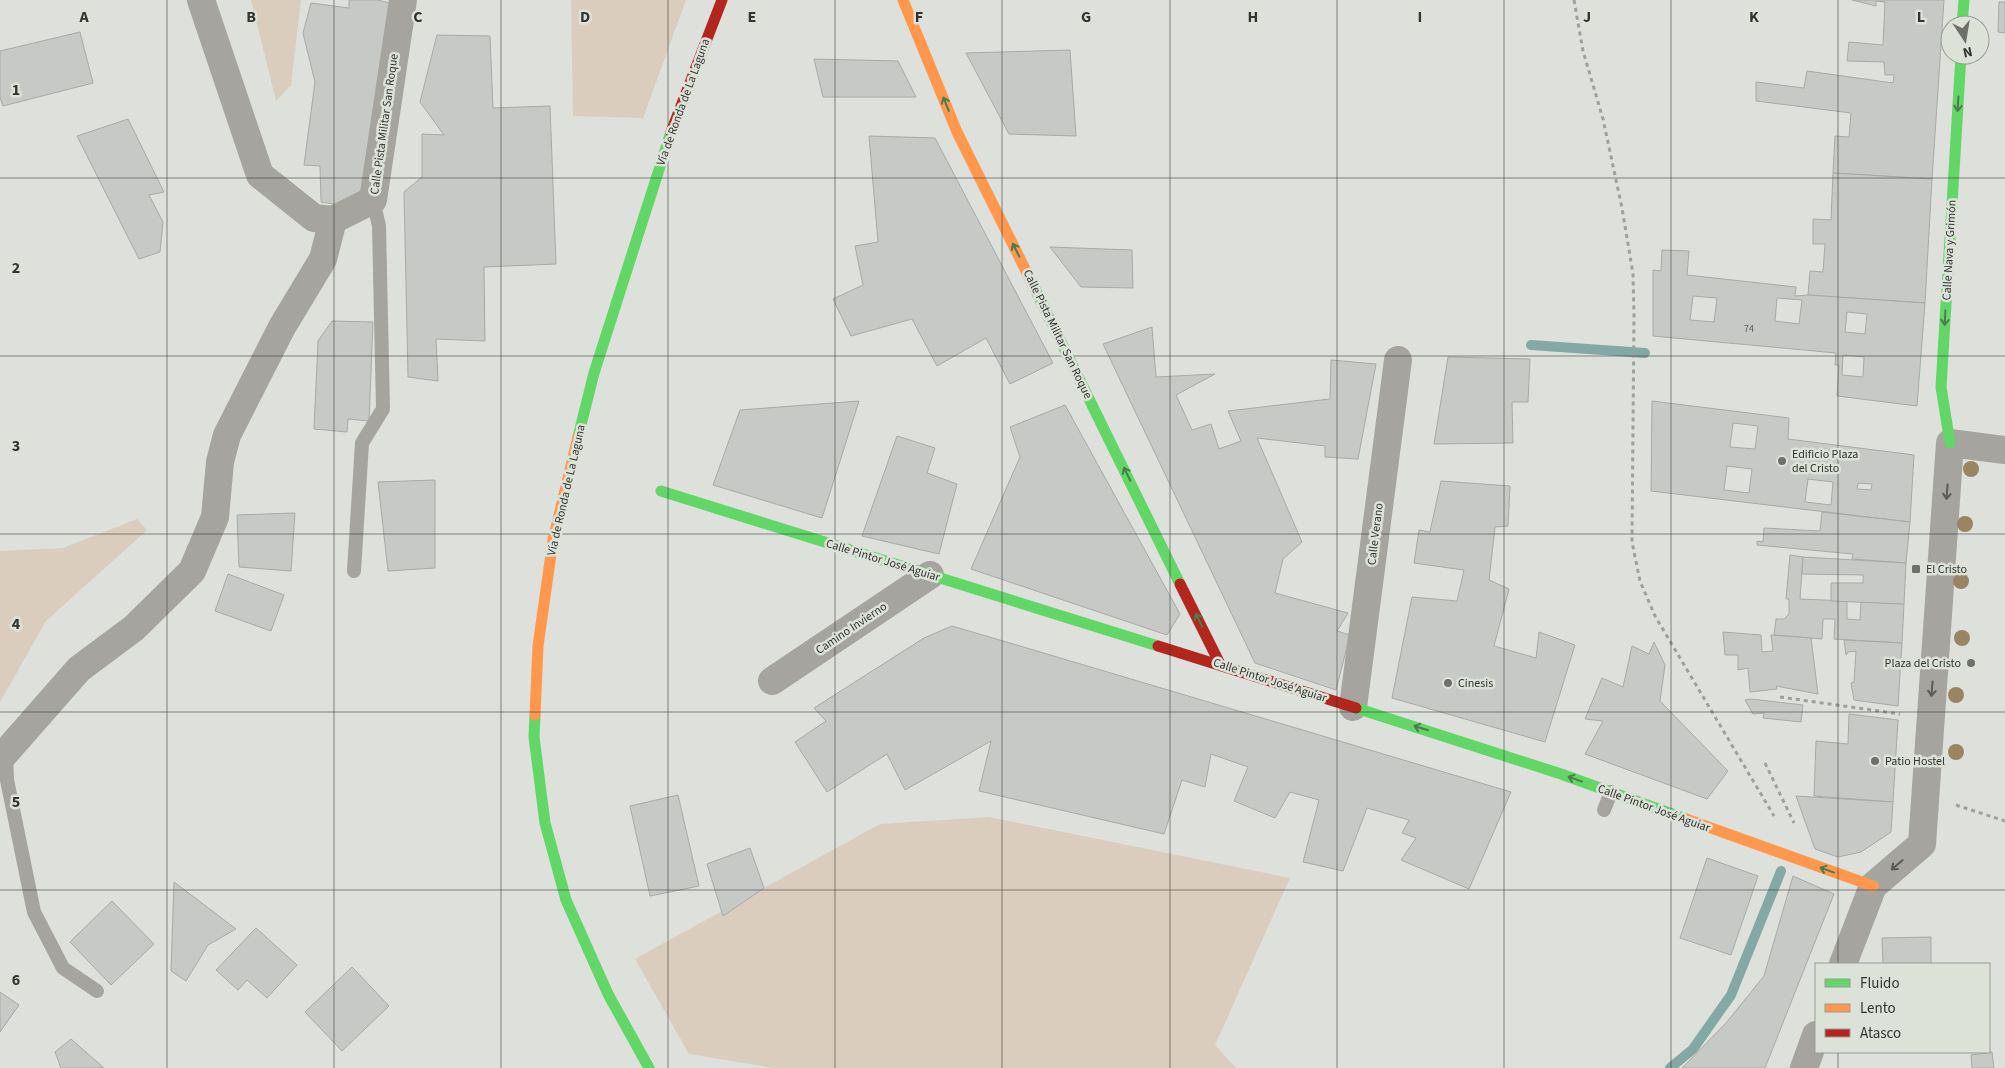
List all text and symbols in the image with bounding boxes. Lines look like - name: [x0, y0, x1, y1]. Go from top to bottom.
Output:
- text: A: [78, 6, 89, 28]
- text: B: [246, 6, 256, 28]
- text: C: [413, 6, 423, 28]
- text: D: [580, 6, 590, 28]
- text: E: [748, 6, 756, 28]
- text: F: [915, 6, 923, 28]
- text: G: [1081, 6, 1091, 28]
- text: H: [1248, 6, 1258, 28]
- text: I: [1418, 6, 1422, 28]
- text: J: [1583, 6, 1591, 28]
- text: K: [1749, 6, 1759, 28]
- text: L: [1917, 6, 1925, 28]
- north arrow: [1940, 15, 1990, 65]
- street label: Vía de Ronda de La Laguna: [653, 36, 714, 168]
- text: N: [1961, 41, 1974, 62]
- street label: Calle Pista Militar San Roque: [366, 53, 403, 196]
- text: 1: [12, 79, 20, 101]
- one-way arrow: [1953, 95, 1962, 111]
- one-way arrow: [941, 97, 950, 112]
- street label: Calle Nava y Grimón: [1938, 199, 1961, 301]
- one-way arrow: [1011, 243, 1020, 258]
- text: 2: [12, 257, 20, 279]
- street label: Calle Pista Militar San Roque: [1019, 267, 1096, 402]
- one-way arrow: [1941, 310, 1950, 326]
- house number: 74: [1744, 322, 1754, 336]
- street label: Vía de Ronda de La Laguna: [543, 423, 590, 557]
- text: 3: [12, 435, 20, 457]
- place label: Edificio Plaza del Cristo: [1792, 446, 1858, 477]
- marker: Edificio Plaza del Cristo: [1776, 455, 1788, 467]
- one-way arrow: [1122, 467, 1131, 482]
- one-way arrow: [1942, 484, 1951, 500]
- street label: Calle Verano: [1363, 502, 1388, 566]
- street label: Calle Pintor José Aguiar: [824, 535, 943, 586]
- place label: El Cristo: [1926, 561, 1967, 578]
- marker: El Cristo: [1910, 563, 1922, 575]
- street label: Camino Invierno: [812, 598, 890, 659]
- text: 4: [12, 613, 21, 635]
- one-way arrow: [1193, 613, 1203, 628]
- street label: Calle Pintor José Aguiar: [1211, 654, 1330, 707]
- place label: Plaza del Cristo: [1885, 655, 1961, 672]
- marker: Plaza del Cristo: [1965, 657, 1977, 669]
- place label: Cinesis: [1458, 675, 1493, 692]
- marker: Cinesis: [1442, 677, 1454, 689]
- one-way arrow: [1928, 681, 1937, 697]
- one-way arrow: [1413, 723, 1429, 733]
- place label: Patio Hostel: [1885, 753, 1945, 770]
- marker: Patio Hostel: [1869, 755, 1881, 767]
- one-way arrow: [1568, 774, 1584, 783]
- street label: Calle Pintor José Aguiar: [1595, 780, 1713, 837]
- text: 5: [12, 791, 20, 813]
- one-way arrow: [1891, 859, 1904, 871]
- one-way arrow: [1820, 865, 1835, 874]
- legend: [1815, 963, 1990, 1053]
- text: 6: [12, 969, 20, 991]
- text: Fluido: [1860, 973, 1900, 994]
- text: Lento: [1860, 998, 1896, 1019]
- text: Atasco: [1860, 1023, 1901, 1044]

